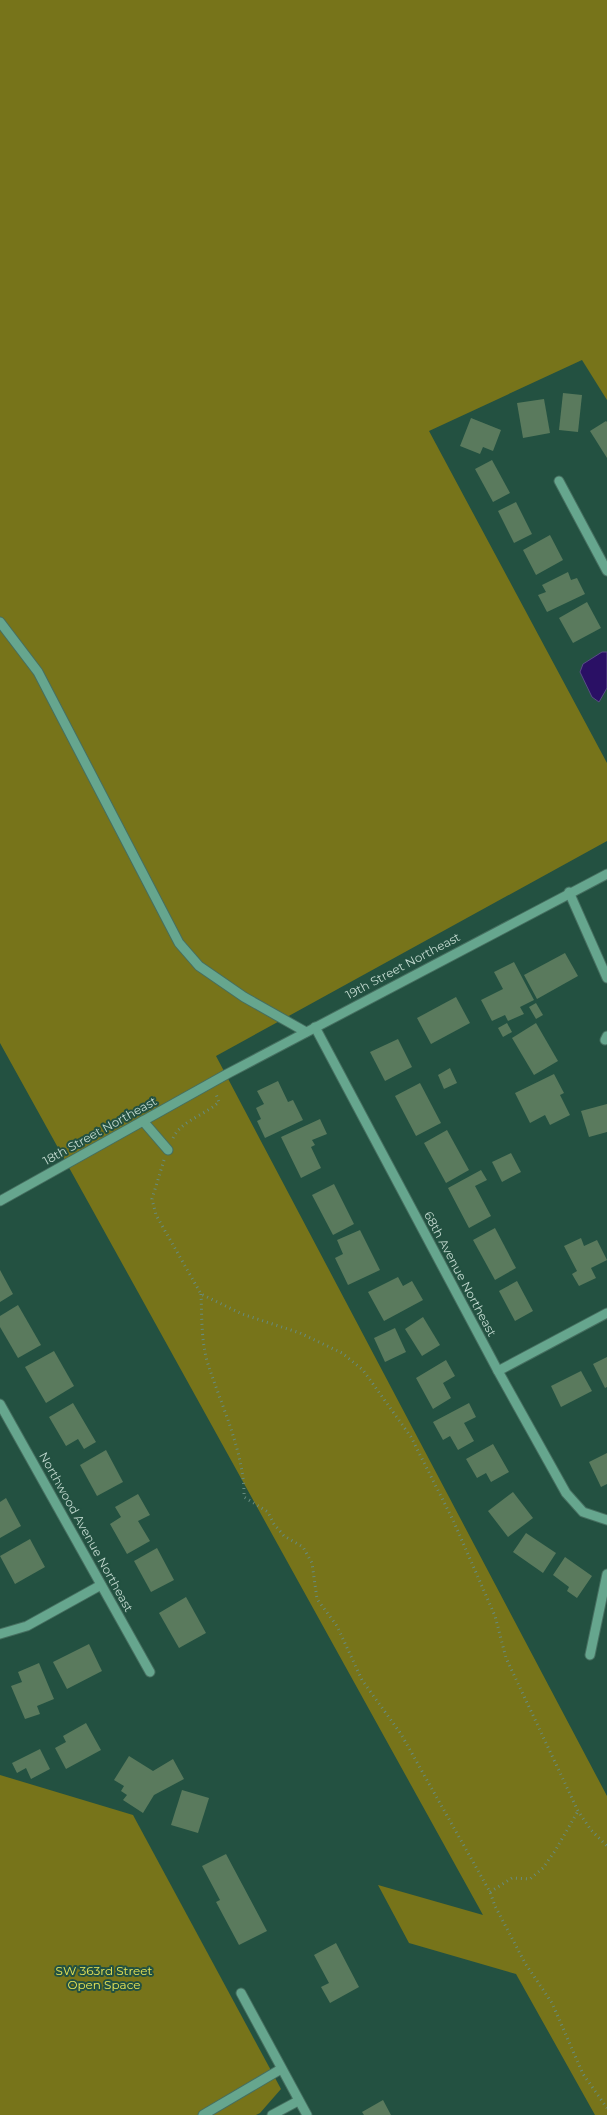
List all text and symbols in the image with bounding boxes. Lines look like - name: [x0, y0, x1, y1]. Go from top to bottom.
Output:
- street label: 19th Street Northeast: [343, 929, 463, 1002]
- street label: 18th Street Northeast: [40, 1093, 159, 1168]
- street label: 68th Avenue Northeast: [421, 1209, 500, 1339]
- street label: Northwood Avenue Northeast: [36, 1449, 137, 1614]
- park label: SW 363rd Street Open Space: [56, 1963, 153, 1992]

